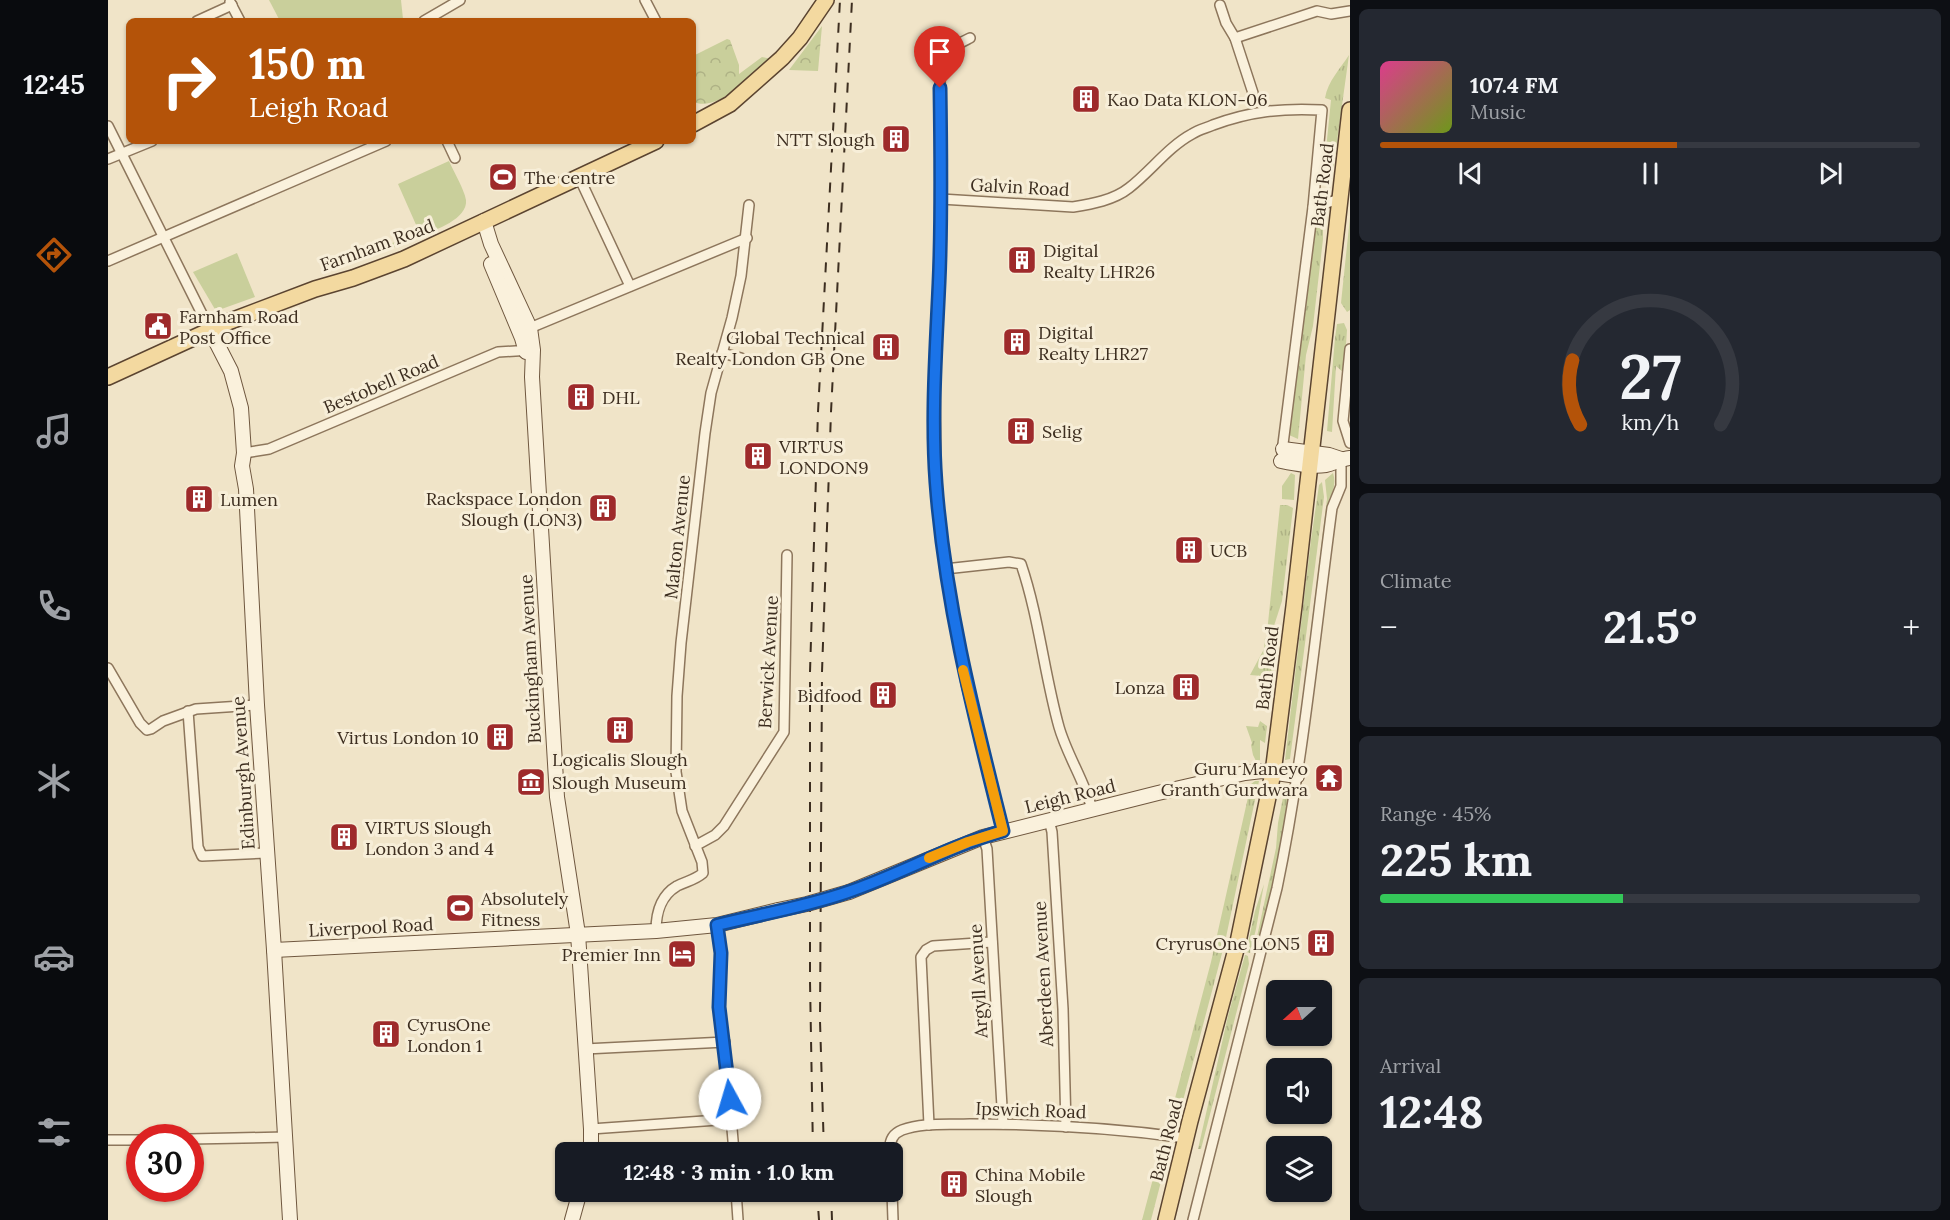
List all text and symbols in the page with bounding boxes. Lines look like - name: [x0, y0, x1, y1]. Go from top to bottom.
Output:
- pin: [914, 26, 965, 88]
- icon: arrive: [923, 35, 956, 68]
- text: 150 m: [249, 37, 365, 91]
- icon: right: [150, 42, 228, 120]
- text: 12:45: [23, 67, 85, 101]
- text: 107.4 FM: [1470, 71, 1559, 99]
- building icon: Kao Data KLON-06: [1070, 83, 1102, 115]
- place label: Kao Data KLON-06: [1107, 88, 1268, 111]
- text: Leigh Road: [249, 90, 388, 124]
- text: Music: [1470, 99, 1526, 124]
- building icon: NTT Slough: [880, 123, 912, 155]
- place label: NTT Slough: [776, 128, 875, 151]
- street label: Bath Road: [1305, 141, 1339, 228]
- icon: previous: [1454, 157, 1487, 190]
- icon: pause: [1634, 157, 1667, 190]
- icon: next: [1814, 157, 1847, 190]
- sports icon: The centre: [487, 161, 519, 193]
- place label: The centre: [524, 166, 615, 189]
- street label: Galvin Road: [970, 173, 1070, 201]
- street label: Farnham Road: [317, 214, 437, 276]
- icon: directions: [33, 234, 75, 276]
- place label: Digital Realty LHR26: [1043, 239, 1155, 283]
- building icon: Digital Realty LHR26: [1006, 244, 1038, 276]
- place label: Farnham Road Post Office: [179, 305, 299, 349]
- public building icon: Farnham Road Post Office: [142, 310, 174, 342]
- place label: Digital Realty LHR27: [1038, 321, 1148, 365]
- place label: Global Technical Realty London GB One: [675, 326, 865, 370]
- building icon: Digital Realty LHR27: [1001, 326, 1033, 358]
- building icon: Global Technical Realty London GB One: [870, 331, 902, 363]
- text: 27: [1619, 336, 1681, 416]
- street label: Bestobell Road: [320, 349, 442, 419]
- building icon: DHL: [565, 381, 597, 413]
- place label: DHL: [602, 386, 640, 409]
- text: km/h: [1621, 408, 1679, 436]
- icon: music: [33, 410, 75, 452]
- building icon: Selig: [1005, 415, 1037, 447]
- place label: Selig: [1042, 420, 1083, 443]
- place label: VIRTUS LONDON9: [778, 435, 869, 479]
- building icon: VIRTUS LONDON9: [742, 440, 774, 472]
- street label: Malton Avenue: [659, 473, 695, 600]
- building icon: Lumen: [183, 483, 215, 515]
- place label: Rackspace London Slough (LON3): [426, 487, 582, 531]
- place label: Lumen: [220, 488, 278, 511]
- building icon: Rackspace London Slough (LON3): [587, 492, 619, 524]
- building icon: UCB: [1173, 534, 1205, 566]
- place label: UCB: [1210, 539, 1247, 562]
- text: Climate: [1380, 568, 1452, 593]
- street label: Buckingham Avenue: [514, 574, 546, 744]
- icon: phone: [33, 585, 75, 627]
- street label: Berwick Avenue: [753, 595, 783, 729]
- text: 21.5°: [1603, 598, 1697, 655]
- text: −: [1380, 606, 1398, 648]
- text: +: [1902, 606, 1920, 648]
- street label: Bath Road: [1250, 624, 1284, 711]
- building icon: Lonza: [1170, 671, 1202, 703]
- place label: Lonza: [1115, 676, 1165, 699]
- building icon: Bidfood: [867, 679, 899, 711]
- place label: Bidfood: [797, 684, 862, 707]
- street label: Edinburgh Avenue: [226, 695, 260, 851]
- building icon: Logicalis Slough: [604, 714, 636, 746]
- building icon: Virtus London 10: [484, 721, 516, 753]
- place label: Virtus London 10: [336, 726, 479, 749]
- place label: Logicalis Slough: [552, 748, 688, 771]
- place label: Guru Maneyo Granth Gurdwara: [1161, 757, 1308, 801]
- icon: climate: [33, 760, 75, 802]
- temple icon: Guru Maneyo Granth Gurdwara: [1313, 762, 1345, 794]
- museum icon: Slough Museum: [515, 766, 547, 798]
- place label: Slough Museum: [552, 771, 686, 794]
- street label: Leigh Road: [1022, 774, 1118, 818]
- text: Range · 45%: [1380, 801, 1491, 826]
- place label: VIRTUS Slough London 3 and 4: [364, 816, 494, 860]
- building icon: VIRTUS Slough London 3 and 4: [328, 821, 360, 853]
- text: 225 km: [1380, 831, 1532, 888]
- place label: Absolutely Fitness: [480, 887, 569, 931]
- sports icon: Absolutely Fitness: [444, 892, 476, 924]
- street label: Aberdeen Avenue: [1028, 900, 1058, 1049]
- street label: Liverpool Road: [308, 912, 434, 942]
- street label: Argyll Avenue: [964, 923, 993, 1040]
- building icon: CryrusOne LON5: [1305, 927, 1337, 959]
- place label: CryrusOne LON5: [1156, 932, 1300, 955]
- icon: car: [33, 936, 75, 978]
- hotel icon: Premier Inn: [666, 938, 698, 970]
- place label: Premier Inn: [561, 943, 661, 966]
- north arrow: [1266, 980, 1332, 1046]
- map controls: [1266, 980, 1332, 1202]
- place label: CyrusOne London 1: [407, 1013, 491, 1057]
- building icon: CyrusOne London 1: [370, 1018, 402, 1050]
- text: Arrival: [1380, 1053, 1441, 1078]
- button: sound: [1266, 1058, 1332, 1124]
- position arrow: [698, 1067, 762, 1131]
- text: 12:48: [1380, 1083, 1484, 1140]
- street label: Bath Road: [1145, 1096, 1187, 1184]
- street label: Ipswich Road: [975, 1097, 1087, 1123]
- icon: filters: [33, 1111, 75, 1153]
- speed limit sign: 30: [126, 1124, 204, 1202]
- button: layers: [1266, 1136, 1332, 1202]
- text: 12:48 · 3 min · 1.0 km: [624, 1158, 834, 1186]
- place label: China Mobile Slough: [975, 1163, 1086, 1207]
- building icon: China Mobile Slough: [938, 1168, 970, 1200]

